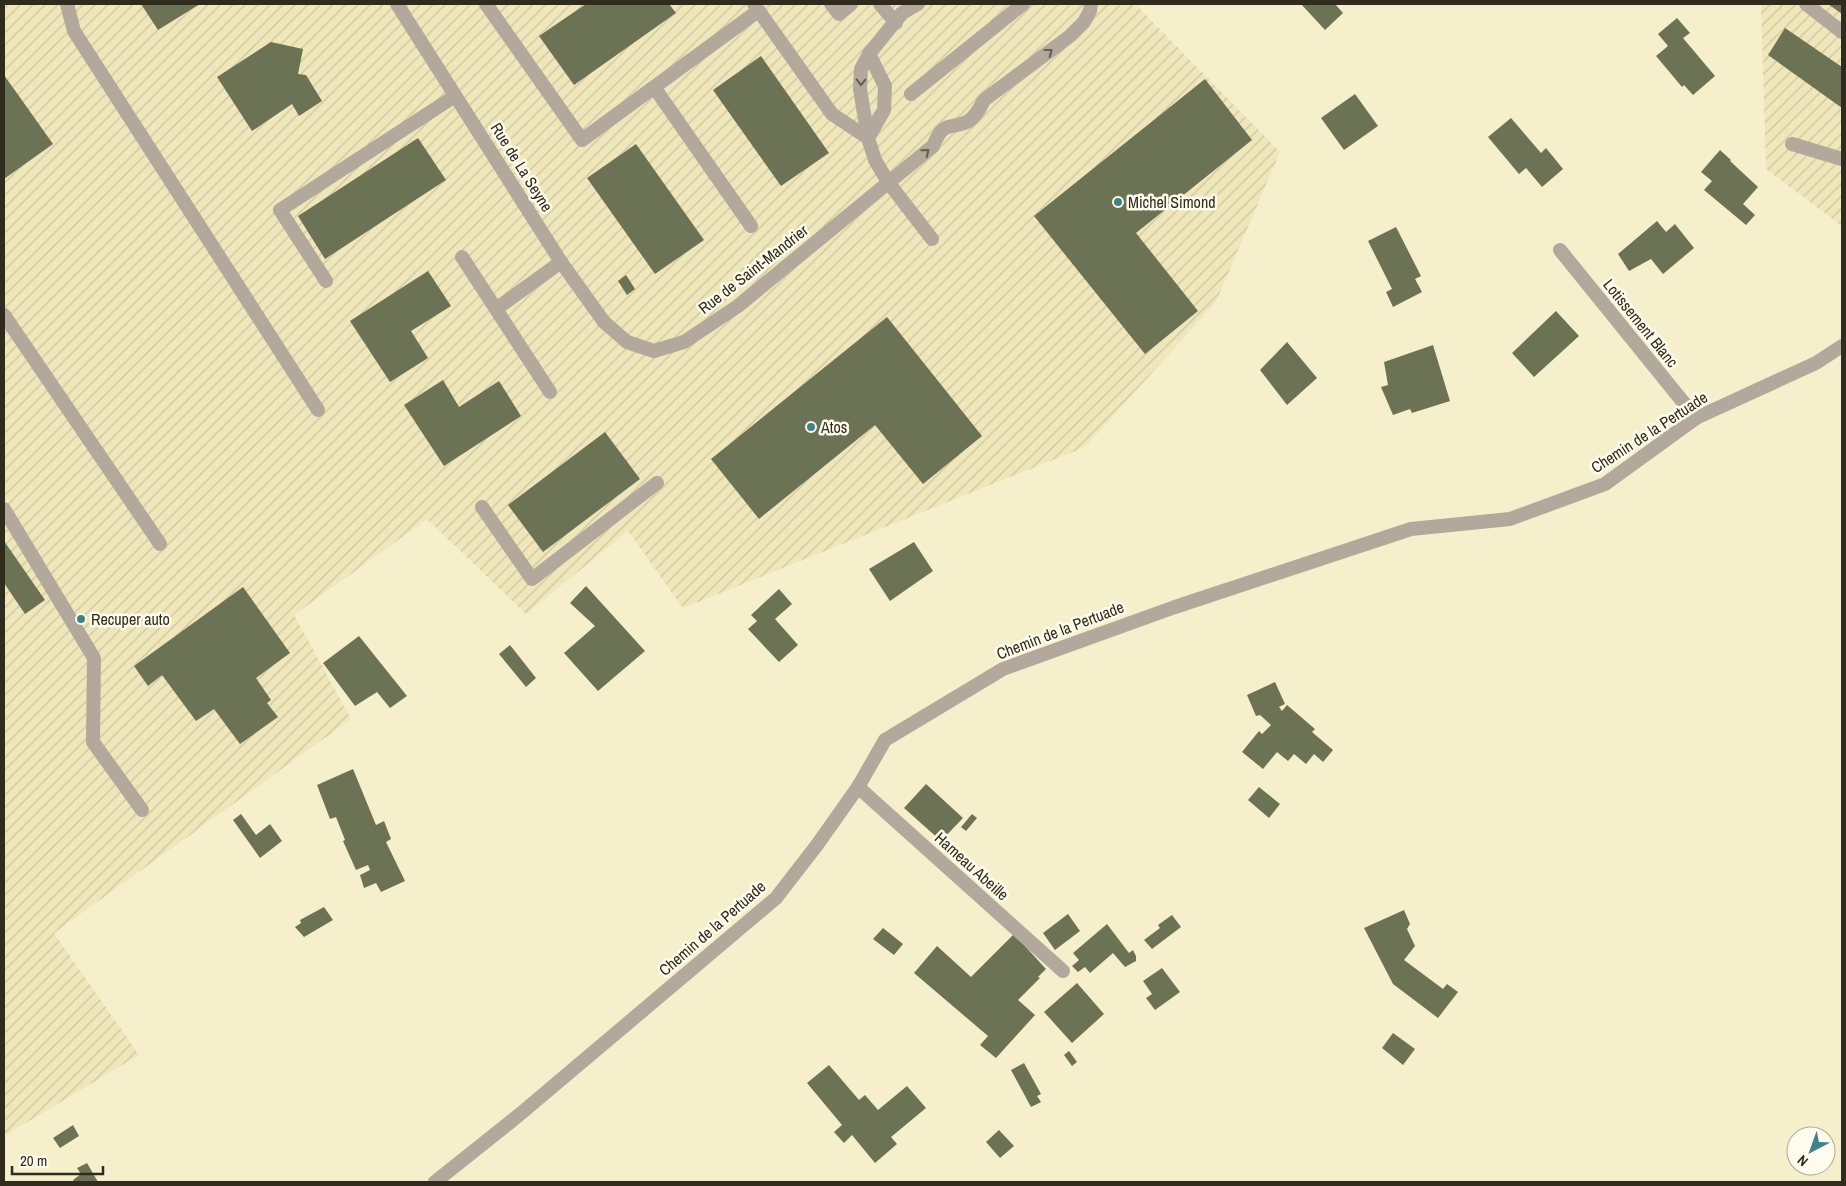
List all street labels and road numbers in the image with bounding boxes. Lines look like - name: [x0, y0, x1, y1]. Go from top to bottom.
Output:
- street label: Rue de La Seyne: [486, 118, 558, 216]
- street label: Rue de Saint-Mandrier: [694, 219, 813, 319]
- street label: Lotissement Blanc: [1598, 274, 1684, 372]
- street label: Chemin de la Pertuade: [1586, 386, 1712, 478]
- street label: Chemin de la Pertuade: [993, 596, 1127, 664]
- street label: Hameau Abeille: [930, 827, 1014, 905]
- street label: Chemin de la Pertuade: [654, 875, 770, 981]

